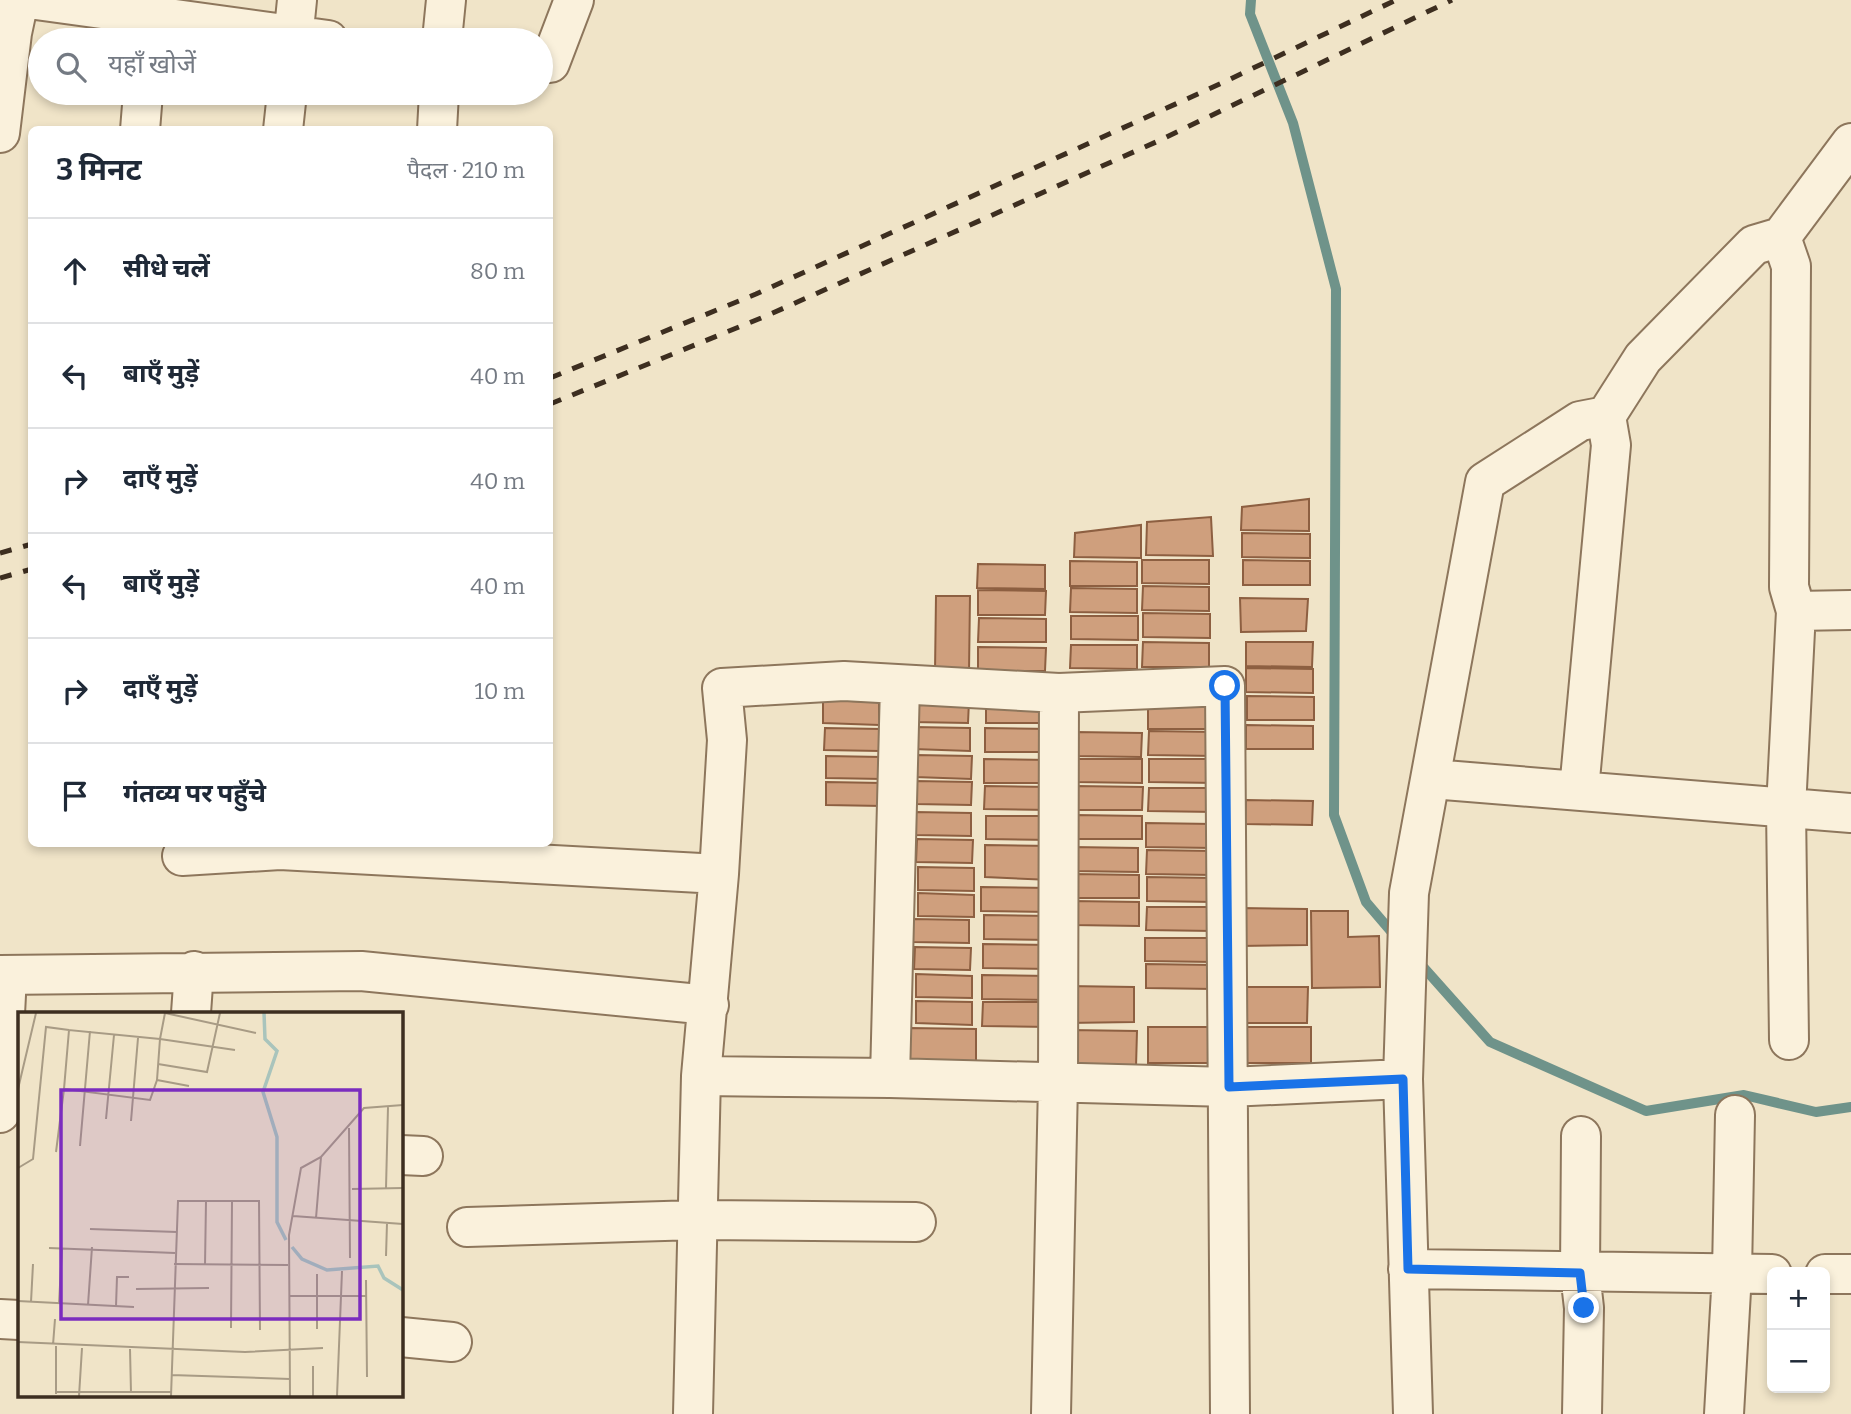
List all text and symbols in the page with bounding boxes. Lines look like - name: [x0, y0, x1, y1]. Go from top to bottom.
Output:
- search box: [28, 28, 553, 105]
- icon: search: [52, 48, 90, 86]
- text: यहाँ खोजें: [108, 49, 196, 80]
- text: 3 मिनट: [56, 152, 142, 188]
- text: पैदल · 210 m: [407, 156, 525, 184]
- icon: ahead: [56, 252, 94, 290]
- text: सीधे चलें: [123, 253, 210, 284]
- text: 80 m: [470, 257, 525, 285]
- icon: left: [56, 357, 94, 395]
- text: बाएँ मुड़ें: [123, 358, 199, 389]
- text: 40 m: [470, 362, 525, 390]
- icon: right: [56, 462, 94, 500]
- text: दाएँ मुड़ें: [123, 463, 198, 494]
- text: 40 m: [470, 467, 525, 495]
- icon: left: [56, 567, 94, 605]
- text: बाएँ मुड़ें: [123, 568, 199, 599]
- text: 40 m: [470, 572, 525, 600]
- route start: [1209, 670, 1240, 701]
- icon: right: [56, 672, 94, 710]
- text: दाएँ मुड़ें: [123, 673, 198, 704]
- text: 10 m: [474, 677, 525, 705]
- icon: arrive: [56, 777, 94, 815]
- text: गंतव्य पर पहुँचे: [123, 778, 266, 809]
- inset map: [18, 1012, 402, 1396]
- map controls: [1767, 1267, 1830, 1393]
- button: +: [1767, 1267, 1830, 1330]
- route end: [1568, 1292, 1599, 1323]
- button: −: [1767, 1330, 1830, 1393]

